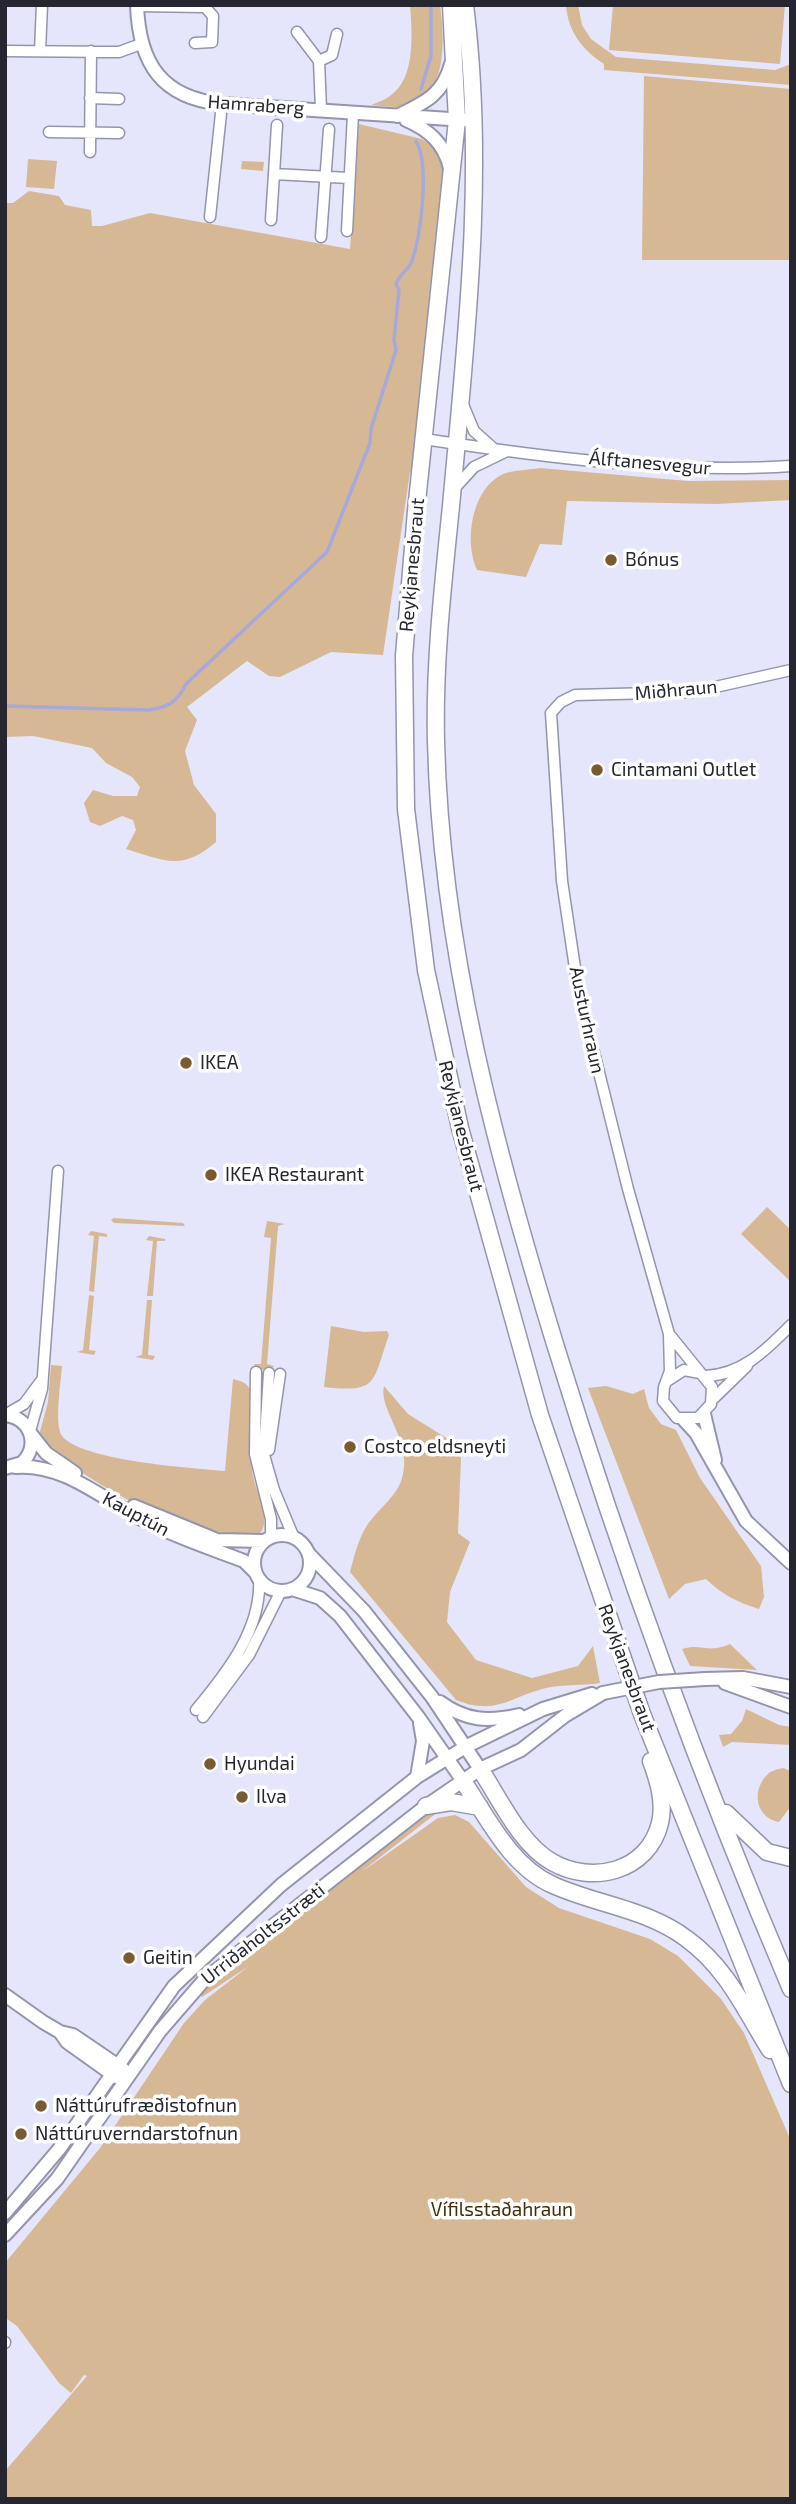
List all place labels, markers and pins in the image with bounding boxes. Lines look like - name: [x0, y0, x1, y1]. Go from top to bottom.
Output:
- place label: Bónus: [625, 549, 679, 571]
- marker: Bónus: [603, 552, 619, 568]
- place label: Cintamani Outlet: [611, 759, 756, 781]
- marker: Cintamani Outlet: [589, 762, 605, 778]
- place label: IKEA: [200, 1052, 239, 1074]
- marker: IKEA: [178, 1055, 194, 1071]
- place label: IKEA Restaurant: [225, 1164, 364, 1186]
- marker: IKEA Restaurant: [203, 1167, 219, 1183]
- place label: Costco eldsneyti: [364, 1436, 506, 1458]
- marker: Costco eldsneyti: [342, 1439, 358, 1455]
- place label: Hyundai: [224, 1753, 295, 1775]
- marker: Hyundai: [202, 1756, 218, 1772]
- place label: Ilva: [256, 1786, 287, 1808]
- marker: Ilva: [234, 1789, 250, 1805]
- place label: Geitin: [143, 1947, 193, 1969]
- marker: Geitin: [121, 1950, 137, 1966]
- place label: Náttúrufræðistofnun: [55, 2095, 237, 2117]
- marker: Náttúrufræðistofnun: [33, 2098, 49, 2114]
- place label: Náttúruverndarstofnun: [35, 2123, 238, 2145]
- marker: Náttúruverndarstofnun: [13, 2126, 29, 2142]

